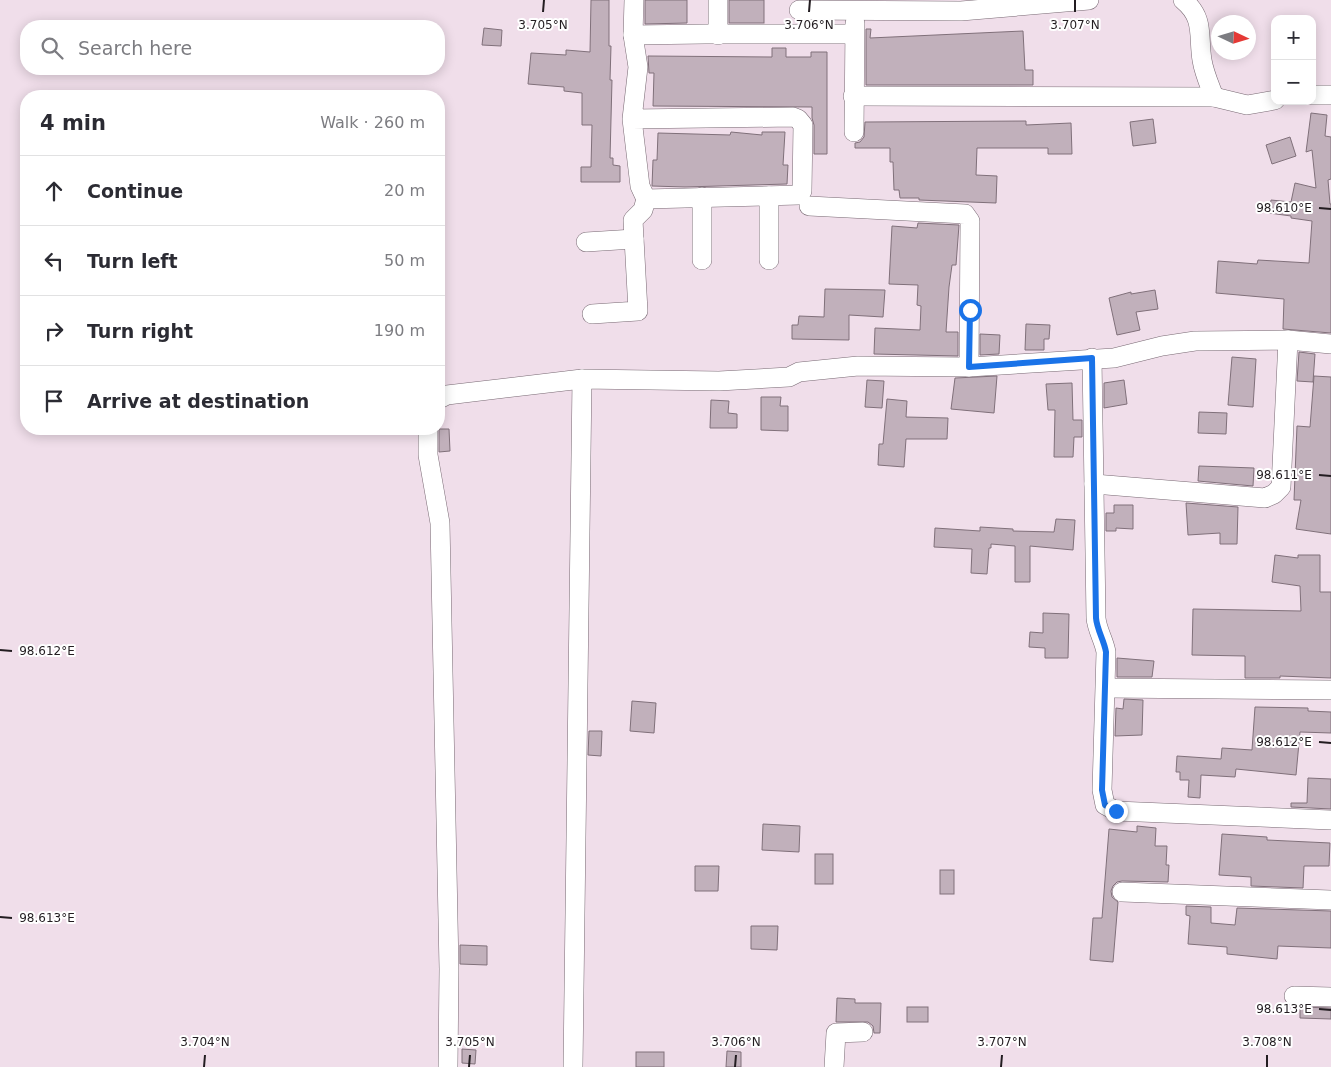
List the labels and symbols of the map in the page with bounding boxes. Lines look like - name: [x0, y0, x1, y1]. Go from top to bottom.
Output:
- north arrow: [1211, 15, 1256, 60]
- text: 3.705°N: [518, 18, 568, 32]
- text: 3.706°N: [784, 18, 834, 32]
- text: 3.707°N: [1050, 18, 1100, 32]
- text: 98.610°E: [1256, 201, 1312, 215]
- route start: [959, 299, 982, 322]
- text: 98.611°E: [1256, 468, 1312, 482]
- text: 98.612°E: [19, 644, 75, 658]
- text: 98.612°E: [1256, 735, 1312, 749]
- route end: [1105, 800, 1128, 823]
- text: 98.613°E: [19, 911, 75, 925]
- text: 98.613°E: [1256, 1002, 1312, 1016]
- text: 3.704°N: [180, 1035, 230, 1049]
- text: 3.705°N: [445, 1035, 495, 1049]
- text: 3.706°N: [711, 1035, 761, 1049]
- text: 3.707°N: [977, 1035, 1027, 1049]
- text: 3.708°N: [1242, 1035, 1292, 1049]

